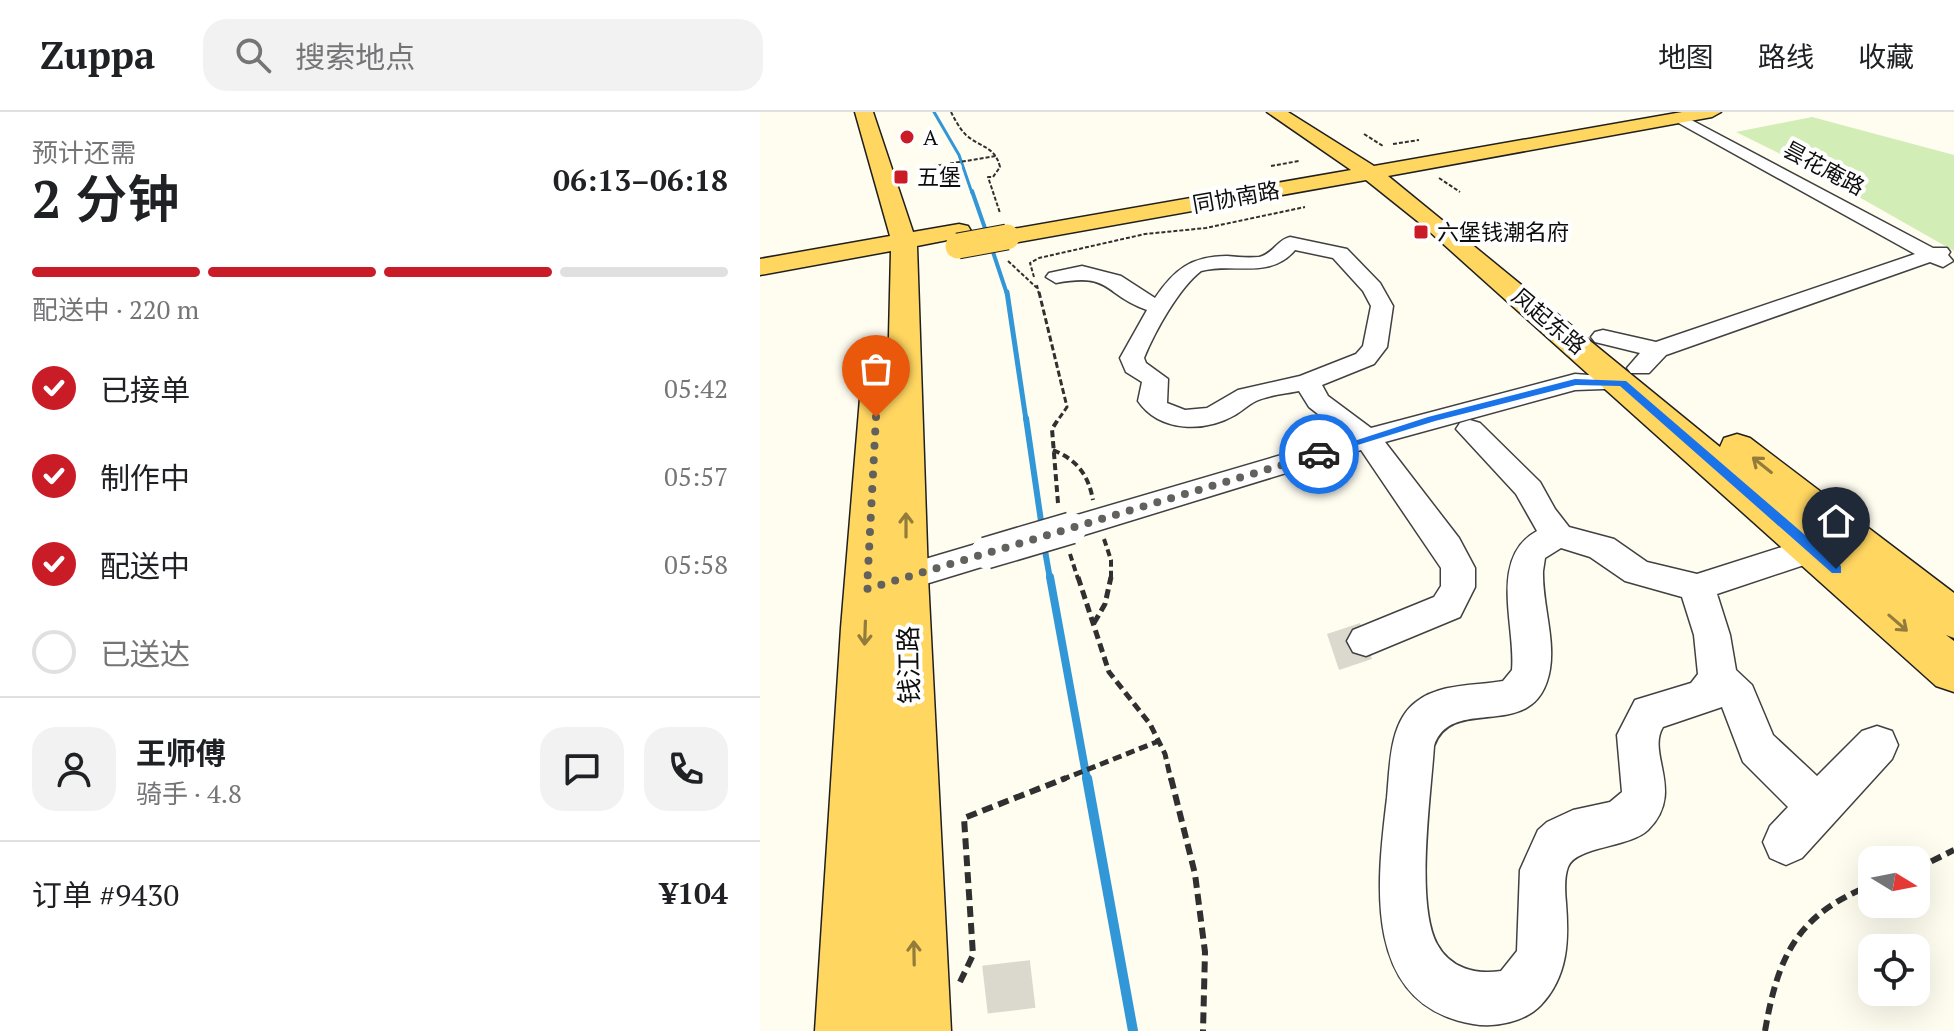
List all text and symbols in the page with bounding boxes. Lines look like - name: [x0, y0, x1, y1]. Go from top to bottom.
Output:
- search box: [203, 19, 763, 91]
- text: Zuppa: [40, 30, 155, 80]
- icon: search: [231, 33, 275, 77]
- text: 搜索地点: [295, 37, 415, 77]
- text: 地图: [1658, 38, 1714, 75]
- text: 路线: [1758, 38, 1814, 75]
- text: 收藏: [1858, 38, 1914, 75]
- place label: A: [923, 122, 939, 151]
- marker: A: [898, 128, 916, 146]
- street label: 昙花庵路: [1779, 134, 1870, 201]
- text: 预计还需: [32, 135, 136, 169]
- text: 06:13–06:18: [553, 160, 728, 200]
- place label: 五堡: [917, 162, 961, 191]
- text: 2 分钟: [32, 164, 179, 233]
- marker: 五堡: [892, 168, 910, 186]
- street label: 同协南路: [1190, 175, 1282, 218]
- place label: 六堡钱潮名府: [1437, 217, 1569, 246]
- marker: 六堡钱潮名府: [1412, 223, 1430, 241]
- street label: 凤起东路: [1506, 281, 1592, 360]
- text: 配送中 · 220 m: [32, 292, 199, 326]
- pin: [842, 335, 910, 417]
- icon: bag: [854, 347, 898, 391]
- icon: check: [32, 366, 76, 410]
- text: 已接单: [100, 370, 190, 410]
- text: 05:42: [664, 371, 728, 405]
- courier: [1279, 414, 1359, 494]
- icon: car: [1297, 432, 1341, 476]
- icon: check: [32, 454, 76, 498]
- one-way arrow: [1752, 457, 1773, 474]
- text: 制作中: [100, 458, 190, 498]
- text: 05:57: [664, 459, 728, 493]
- pin: [1802, 487, 1870, 569]
- icon: home: [1814, 499, 1858, 543]
- one-way arrow: [898, 512, 914, 539]
- icon: check: [32, 542, 76, 586]
- text: 配送中: [100, 546, 190, 586]
- text: 05:58: [664, 547, 728, 581]
- one-way arrow: [1888, 614, 1908, 632]
- one-way arrow: [857, 619, 872, 646]
- street label: 钱江路: [890, 626, 926, 704]
- text: 已送达: [100, 634, 190, 674]
- button: person: [32, 727, 116, 811]
- button: chat: [540, 727, 624, 811]
- button: phone: [644, 727, 728, 811]
- text: 王师傅: [136, 733, 226, 773]
- text: 骑手 · 4.8: [136, 776, 242, 810]
- north arrow: [1858, 846, 1930, 918]
- map controls: [1858, 846, 1930, 1006]
- text: ¥104: [660, 873, 728, 913]
- text: 订单 #9430: [32, 875, 179, 915]
- button: locate: [1858, 934, 1930, 1006]
- one-way arrow: [907, 940, 922, 967]

